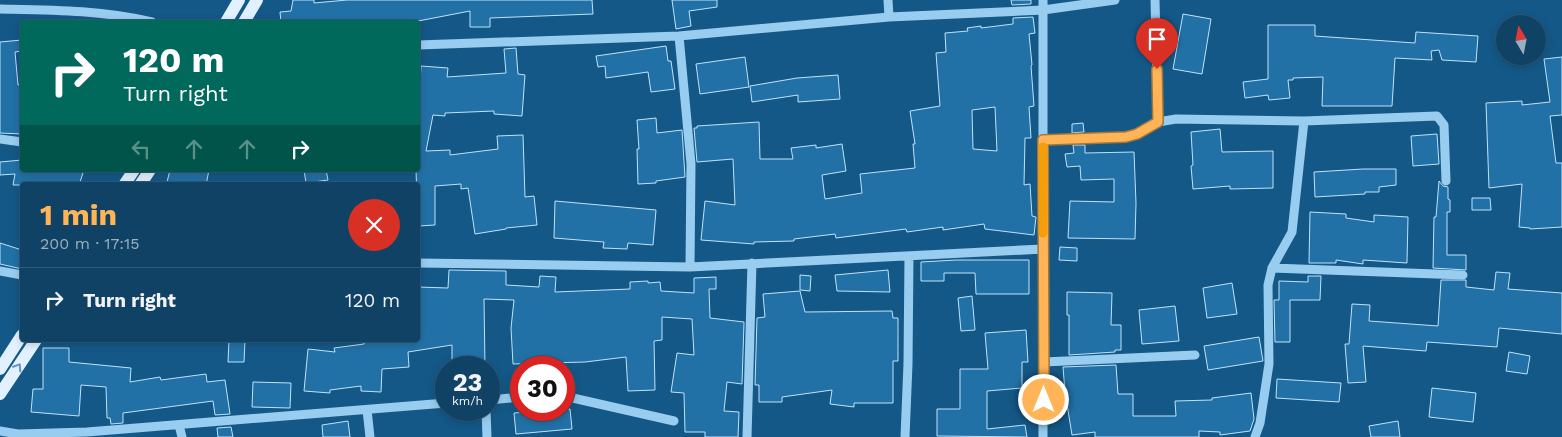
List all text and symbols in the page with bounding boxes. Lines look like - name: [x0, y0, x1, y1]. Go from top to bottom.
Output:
- north arrow: [1496, 15, 1546, 65]
- map controls: [1496, 15, 1546, 65]
- pin: [1136, 18, 1178, 69]
- icon: arrive: [1143, 25, 1171, 53]
- text: 120 m: [123, 39, 224, 81]
- icon: right: [40, 40, 105, 105]
- text: Turn right: [123, 81, 228, 106]
- icon: left: [127, 135, 155, 163]
- icon: ahead: [180, 135, 208, 163]
- icon: ahead: [233, 135, 261, 163]
- icon: right: [286, 135, 314, 163]
- text: 1 min: [40, 197, 117, 232]
- button: close: [348, 199, 400, 251]
- text: 200 m · 17:15: [40, 234, 140, 253]
- icon: right: [40, 286, 68, 314]
- text: Turn right: [83, 289, 176, 312]
- text: 120 m: [345, 289, 400, 312]
- speed limit sign: 30: [510, 356, 575, 421]
- one-way arrow: [12, 363, 21, 373]
- text: 23: [453, 368, 482, 397]
- position arrow: [1017, 373, 1069, 425]
- text: km/h: [452, 394, 483, 408]

